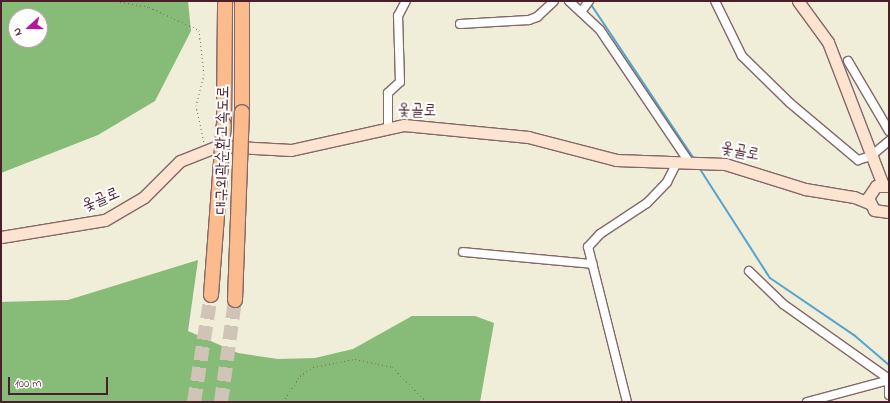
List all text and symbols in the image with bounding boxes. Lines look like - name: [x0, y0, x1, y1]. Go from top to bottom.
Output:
- north arrow: [8, 8, 48, 48]
- text: N: [9, 26, 27, 38]
- street label: 대구외곽순환고속도로: [212, 85, 234, 215]
- street label: 옻골로: [398, 101, 436, 121]
- street label: 옻골로: [719, 139, 761, 165]
- street label: 옻골로: [79, 184, 123, 216]
- scale bar: [10, 369, 110, 395]
- text: 100 m: [15, 375, 42, 393]

